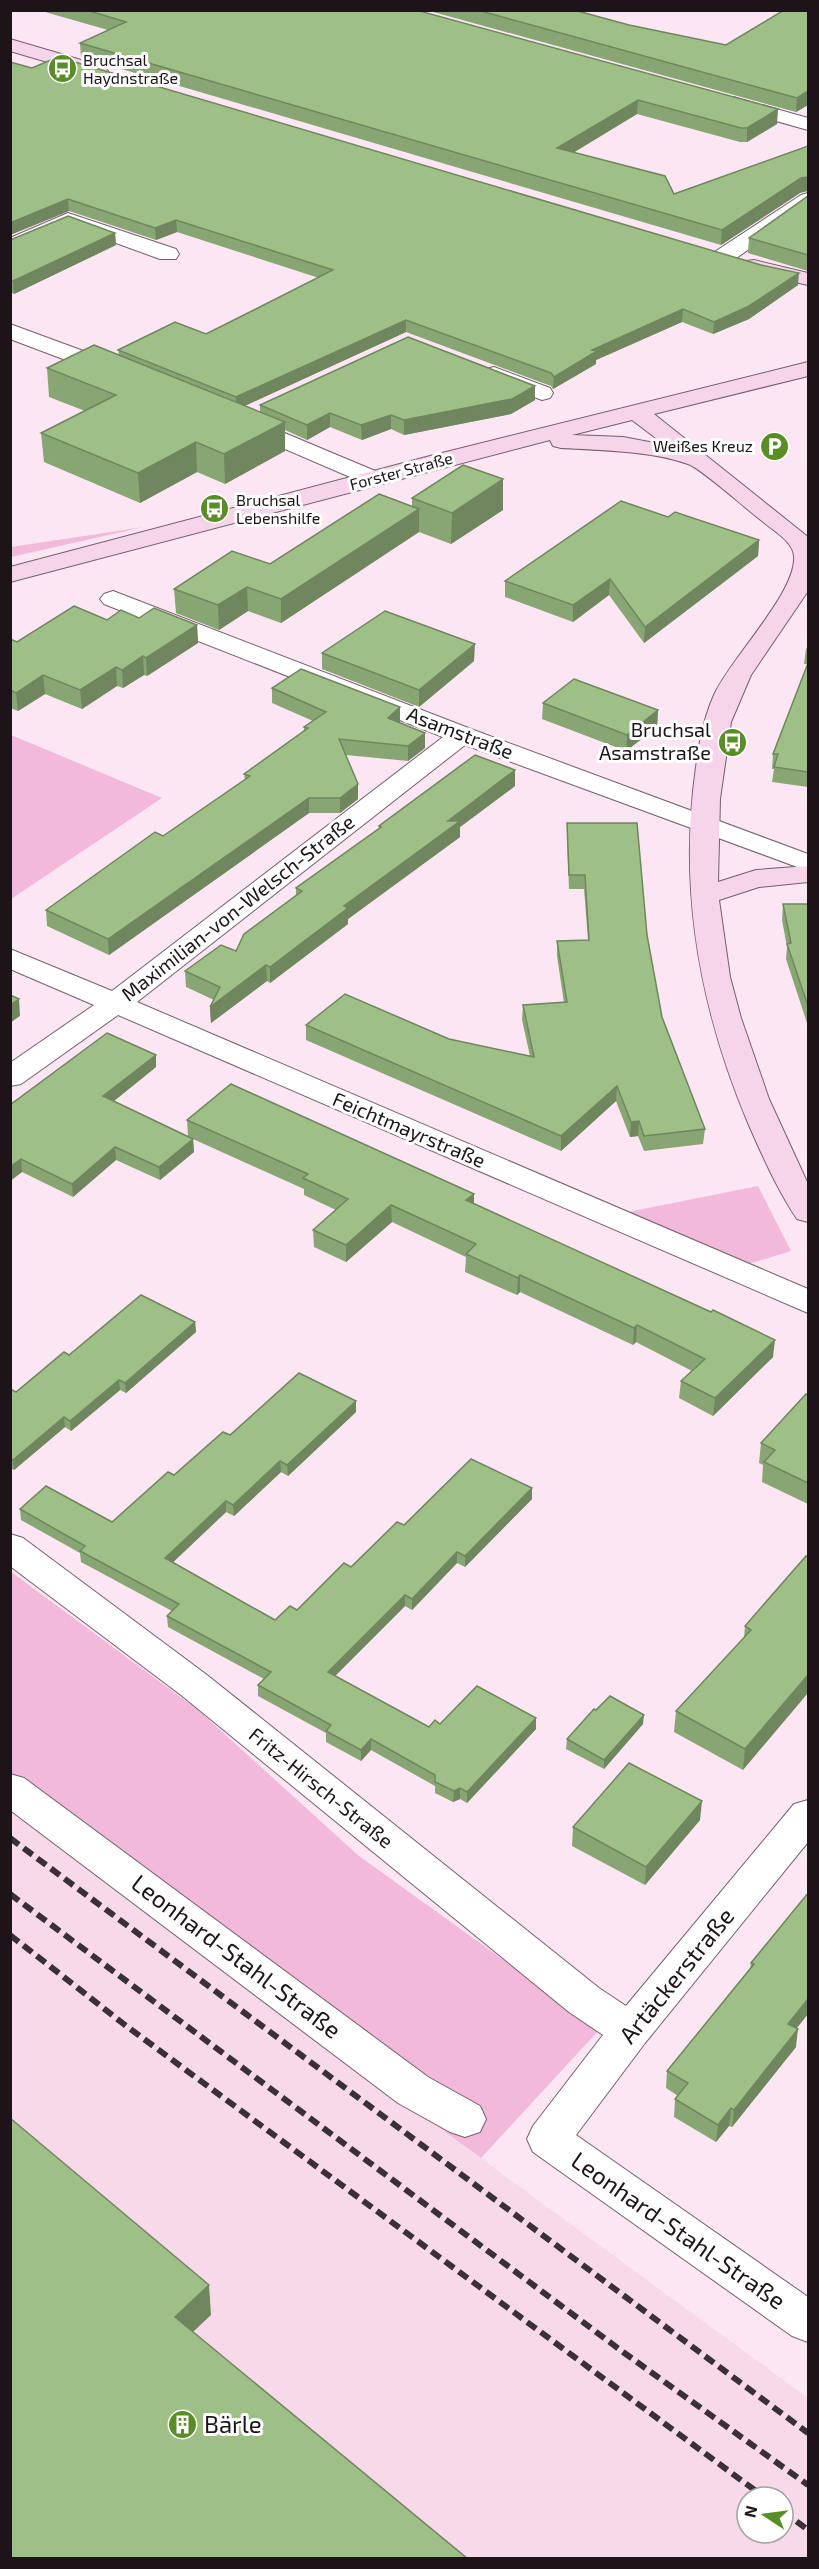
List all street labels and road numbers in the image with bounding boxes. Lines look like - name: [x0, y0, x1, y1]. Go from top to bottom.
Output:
- street label: Forster Straße: [347, 448, 454, 493]
- street label: Asamstraße: [404, 701, 517, 763]
- street label: Maximilian-von-Welsch-Straße: [116, 809, 359, 1006]
- street label: Feichtmayrstraße: [330, 1086, 489, 1172]
- street label: Fritz-Hirsch-Straße: [245, 1722, 399, 1853]
- street label: Leonhard-Stahl-Straße: [127, 1868, 347, 2044]
- street label: Artäckerstraße: [612, 1901, 739, 2049]
- street label: Leonhard-Stahl-Straße: [566, 2145, 791, 2315]

